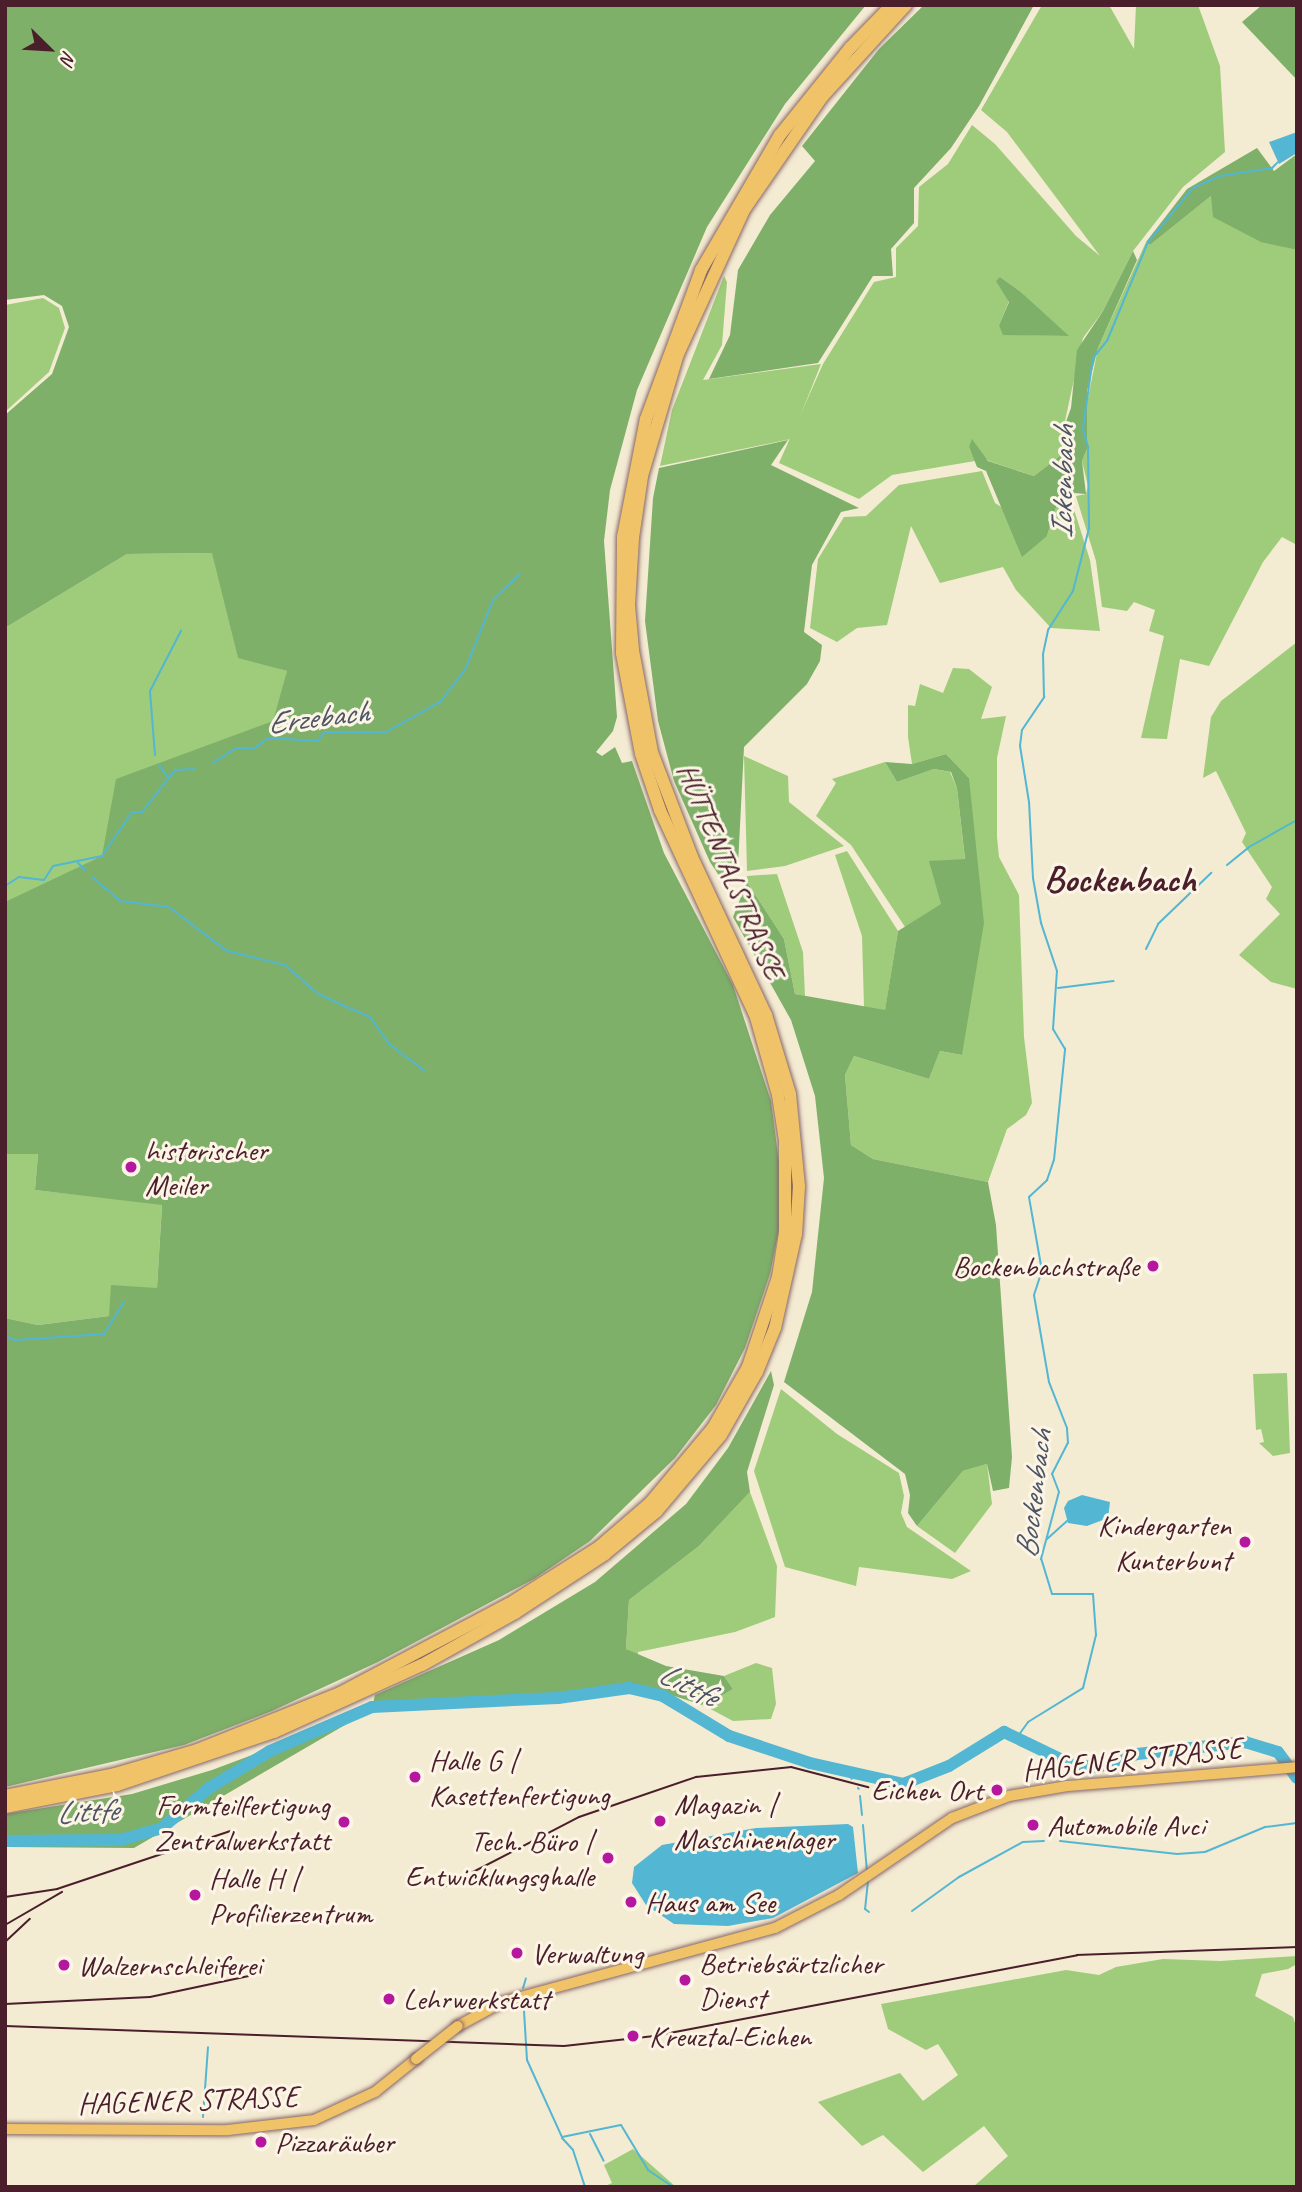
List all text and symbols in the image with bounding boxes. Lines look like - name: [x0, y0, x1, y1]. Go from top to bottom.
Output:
- north arrow: [14, 14, 84, 84]
- text: N: [55, 47, 82, 68]
- water label: Ickenbach: [1043, 425, 1083, 539]
- water label: Erzebach: [265, 693, 371, 743]
- street label: HÜTTENTALSTRASSE: [669, 758, 793, 984]
- district label: Bockenbach: [1044, 857, 1196, 901]
- place label: historischer Meiler: [145, 1132, 268, 1202]
- marker: historischer Meiler: [123, 1159, 139, 1175]
- place label: Bockenbachstraße: [953, 1248, 1139, 1284]
- marker: Bockenbachstraße: [1145, 1258, 1161, 1274]
- water label: Bockenbach: [1007, 1428, 1061, 1560]
- place label: Kindergarten Kunterbunt: [1097, 1507, 1231, 1578]
- marker: Kindergarten Kunterbunt: [1237, 1534, 1253, 1550]
- water label: Littfe: [652, 1654, 724, 1716]
- street label: HAGENER STRASSE: [1020, 1730, 1244, 1788]
- place label: Halle G | Kasettenfertigung: [429, 1742, 610, 1812]
- marker: Halle G | Kasettenfertigung: [407, 1769, 423, 1785]
- place label: Eichen Ort: [871, 1772, 983, 1808]
- marker: Eichen Ort: [989, 1782, 1005, 1798]
- place label: Magazin | Maschinenlager: [674, 1786, 835, 1856]
- place label: Formteilfertigung Zentralwerkstatt: [154, 1787, 330, 1857]
- water label: Littfe: [56, 1791, 118, 1833]
- place label: Automobile Avci: [1047, 1807, 1204, 1843]
- marker: Magazin | Maschinenlager: [652, 1813, 668, 1829]
- marker: Formteilfertigung Zentralwerkstatt: [336, 1814, 352, 1830]
- marker: Automobile Avci: [1025, 1817, 1041, 1833]
- place label: Tech. Büro | Entwicklungsghalle: [405, 1823, 594, 1894]
- marker: Tech. Büro | Entwicklungsghalle: [600, 1850, 616, 1866]
- place label: Halle H | Profilierzentrum: [209, 1860, 372, 1930]
- place label: Haus am See: [645, 1884, 774, 1920]
- marker: Halle H | Profilierzentrum: [187, 1887, 203, 1903]
- marker: Haus am See: [623, 1894, 639, 1910]
- place label: Verwaltung: [531, 1935, 643, 1971]
- marker: Verwaltung: [509, 1945, 525, 1961]
- place label: Betriebsärtzlicher Dienst: [699, 1945, 882, 2016]
- place label: Walzernschleiferei: [78, 1947, 262, 1983]
- marker: Walzernschleiferei: [56, 1957, 72, 1973]
- marker: Betriebsärtzlicher Dienst: [677, 1972, 693, 1988]
- place label: Lehrwerkstatt: [403, 1981, 550, 2017]
- marker: Lehrwerkstatt: [381, 1991, 397, 2007]
- place label: Kreuztal-Eichen: [649, 2018, 811, 2054]
- marker: Kreuztal-Eichen: [623, 2026, 643, 2046]
- street label: HAGENER STRASSE: [77, 2078, 299, 2122]
- place label: Pizzaräuber: [275, 2124, 394, 2160]
- marker: Pizzaräuber: [253, 2134, 269, 2150]

